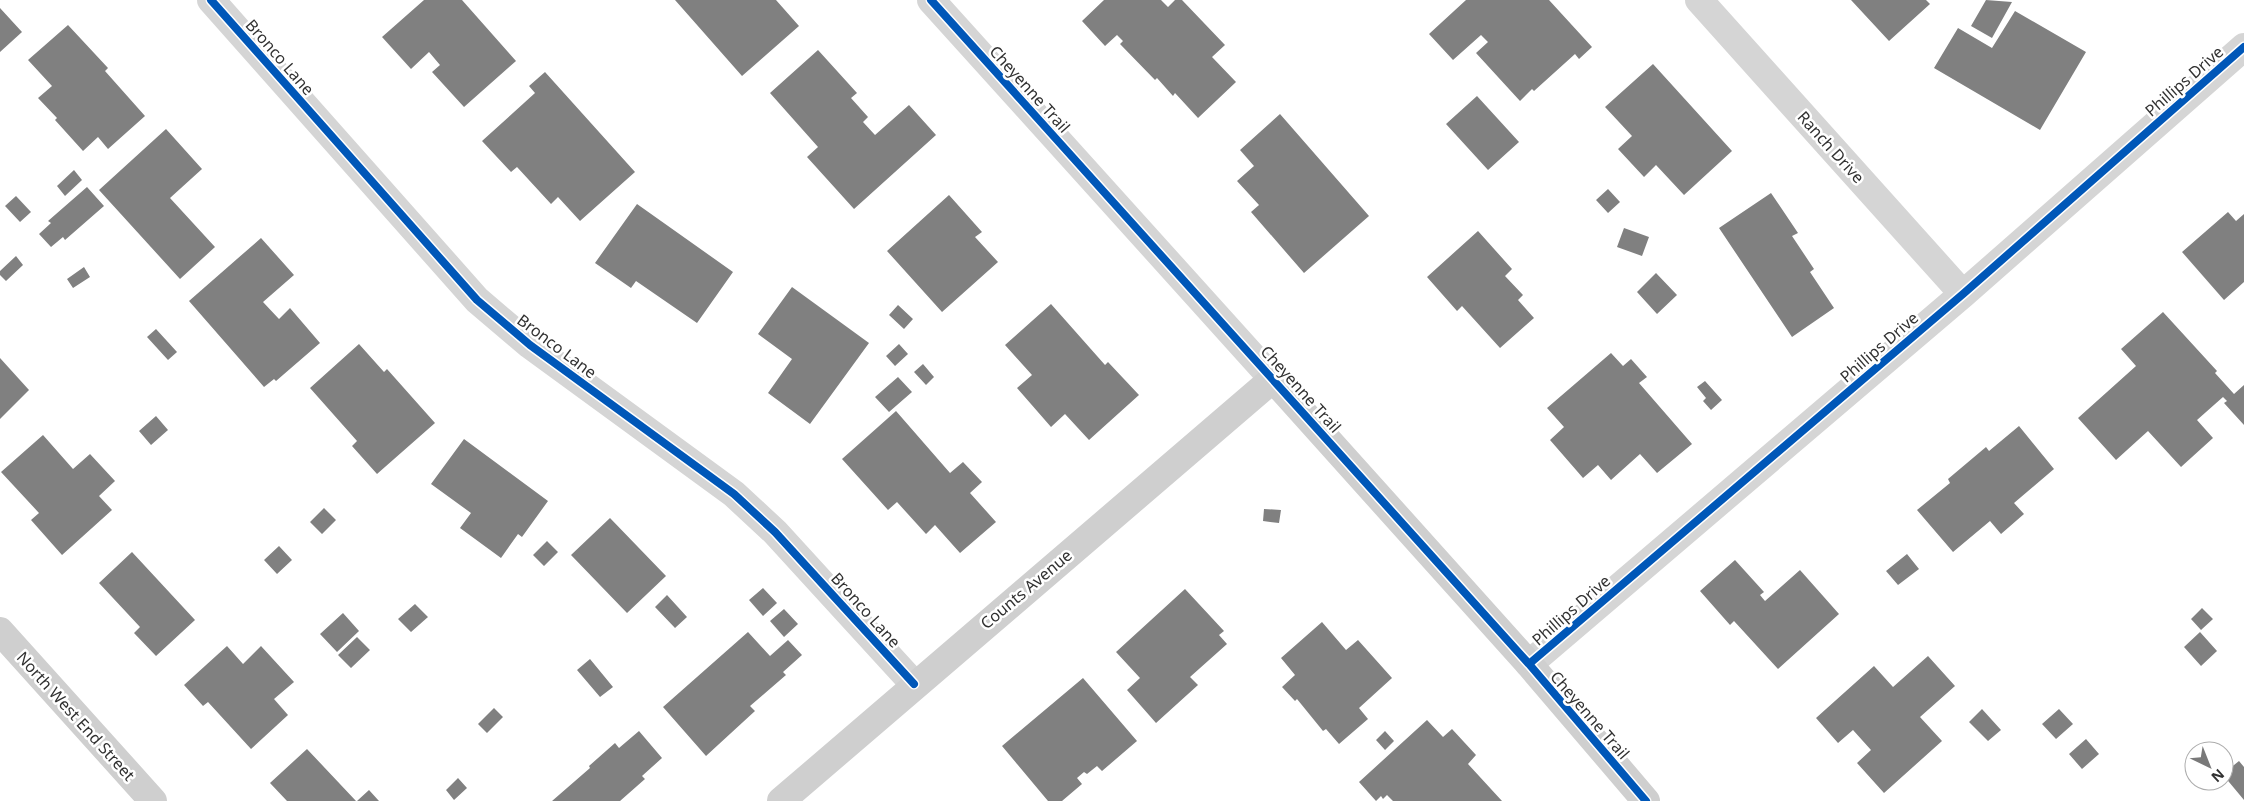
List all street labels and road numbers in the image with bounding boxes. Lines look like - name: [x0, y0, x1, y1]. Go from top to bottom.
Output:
- street label: Bronco Lane: [241, 14, 319, 100]
- street label: Cheyenne Trail: [985, 41, 1075, 137]
- street label: Phillips Drive: [2140, 41, 2228, 121]
- street label: Ranch Drive: [1793, 106, 1869, 188]
- street label: Phillips Drive: [1835, 307, 1923, 387]
- street label: Bronco Lane: [513, 309, 601, 383]
- street label: Cheyenne Trail: [1256, 341, 1346, 437]
- street label: Counts Avenue: [976, 544, 1076, 634]
- street label: Bronco Lane: [826, 568, 906, 652]
- street label: Phillips Drive: [1527, 570, 1615, 650]
- street label: North West End Street: [12, 647, 140, 786]
- street label: Cheyenne Trail: [1545, 666, 1635, 764]

